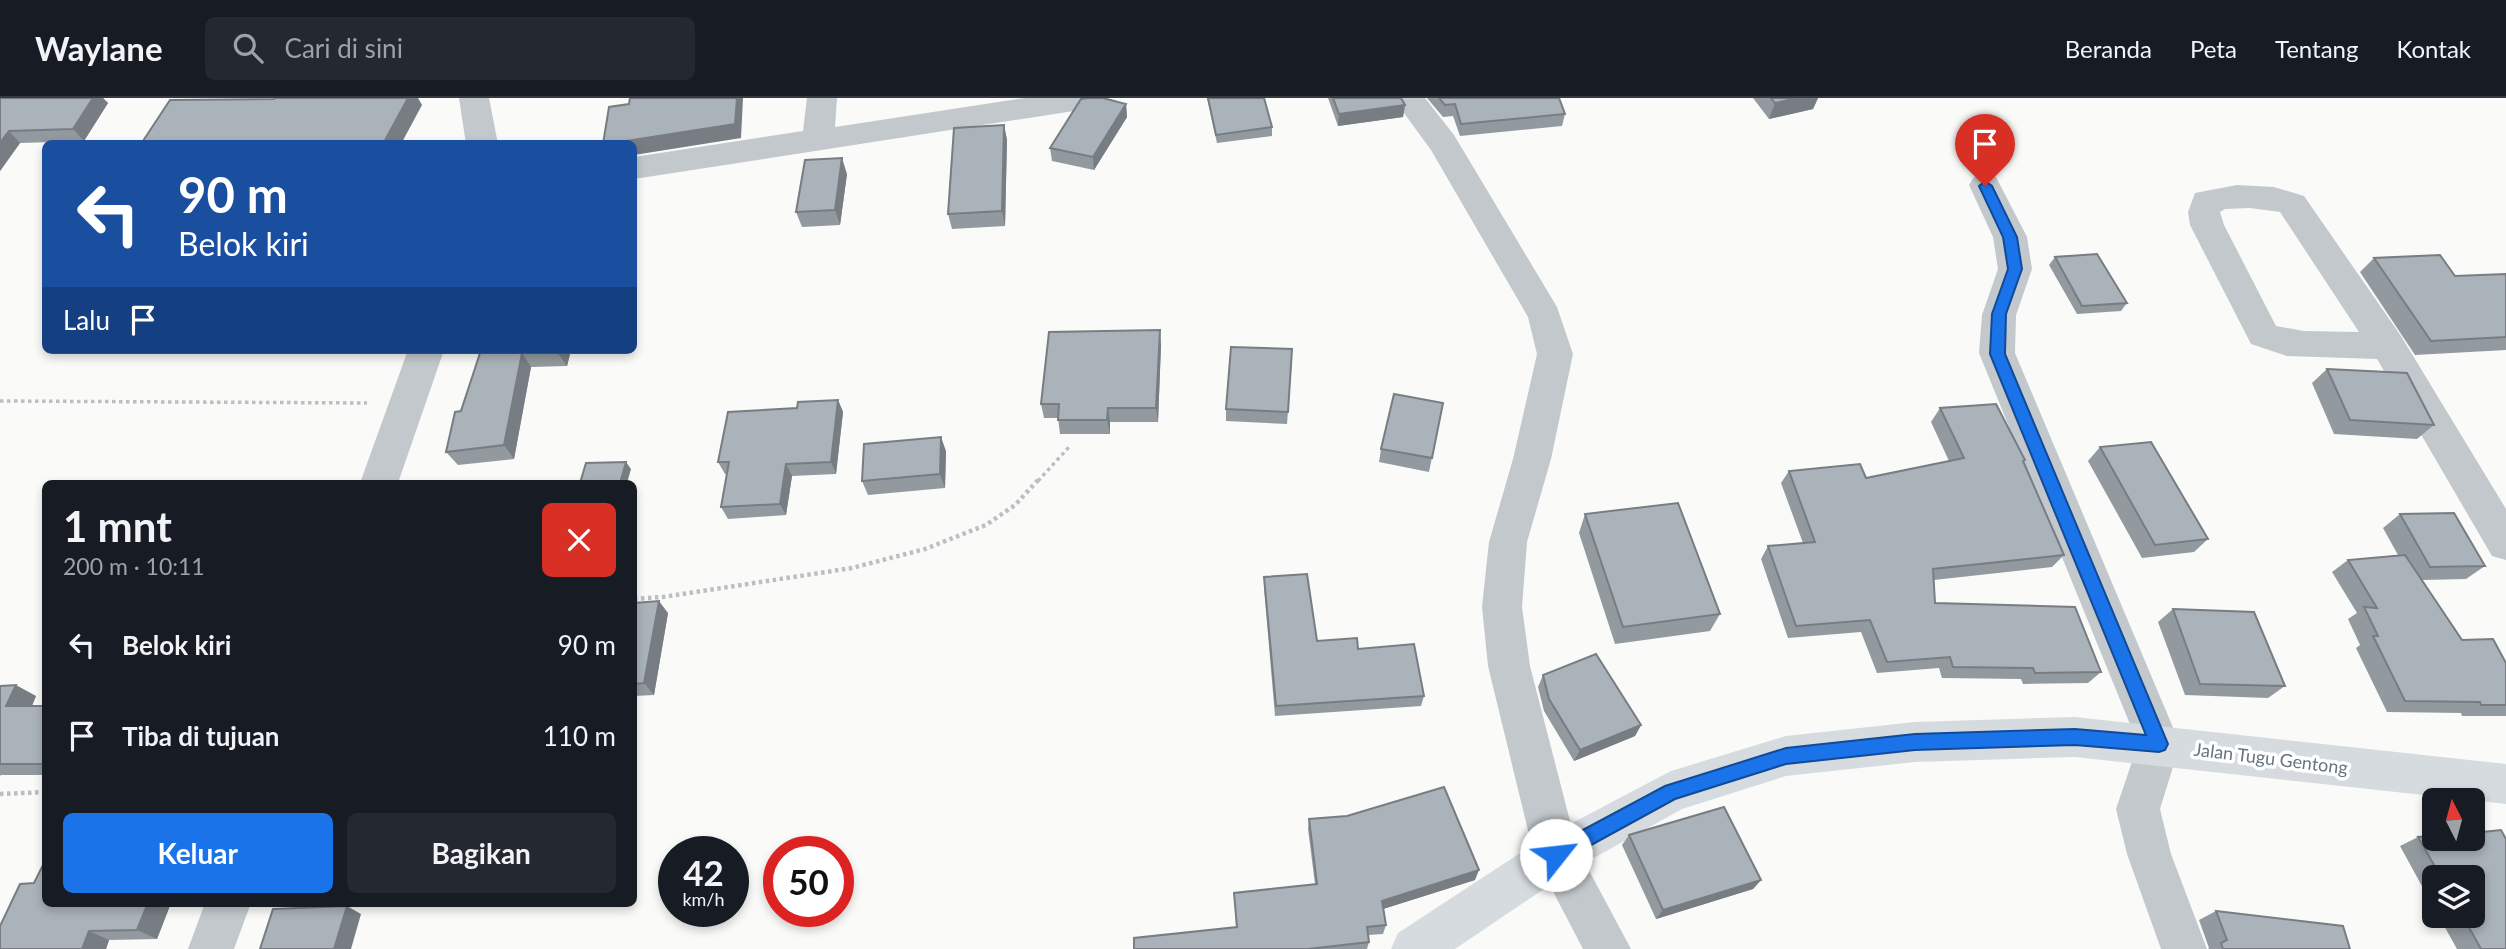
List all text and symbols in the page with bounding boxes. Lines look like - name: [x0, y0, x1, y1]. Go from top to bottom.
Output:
- search box: [205, 17, 695, 80]
- text: Waylane: [35, 28, 163, 68]
- icon: search: [229, 29, 267, 67]
- text: Cari di sini: [285, 32, 403, 64]
- text: Beranda: [2065, 34, 2152, 63]
- text: Peta: [2190, 34, 2237, 63]
- text: Tentang: [2275, 34, 2358, 63]
- text: Kontak: [2396, 34, 2471, 63]
- pin: [1955, 114, 2015, 186]
- icon: arrive: [1966, 125, 2004, 163]
- text: 90 m: [178, 165, 288, 223]
- icon: left: [63, 168, 154, 259]
- text: Belok kiri: [178, 224, 309, 263]
- icon: arrive: [124, 301, 162, 339]
- text: Lalu: [63, 304, 110, 336]
- text: 1 mnt: [63, 501, 172, 551]
- button: close: [542, 503, 616, 577]
- text: 200 m · 10:11: [63, 552, 205, 580]
- icon: left: [63, 626, 101, 664]
- text: Belok kiri: [122, 629, 231, 661]
- text: 90 m: [558, 629, 616, 661]
- icon: arrive: [63, 717, 101, 755]
- text: Tiba di tujuan: [122, 720, 280, 752]
- text: 110 m: [543, 720, 616, 752]
- street label: Jalan Tugu Gentong: [2193, 738, 2349, 778]
- north arrow: [2422, 788, 2485, 850]
- map controls: [2422, 788, 2485, 928]
- button: Keluar: [63, 813, 333, 893]
- button: Bagikan: [347, 813, 616, 893]
- position arrow: [1519, 818, 1593, 892]
- speed limit sign: 50: [763, 836, 854, 927]
- text: 42: [683, 851, 724, 893]
- button: layers: [2422, 865, 2485, 928]
- text: km/h: [682, 888, 725, 910]

